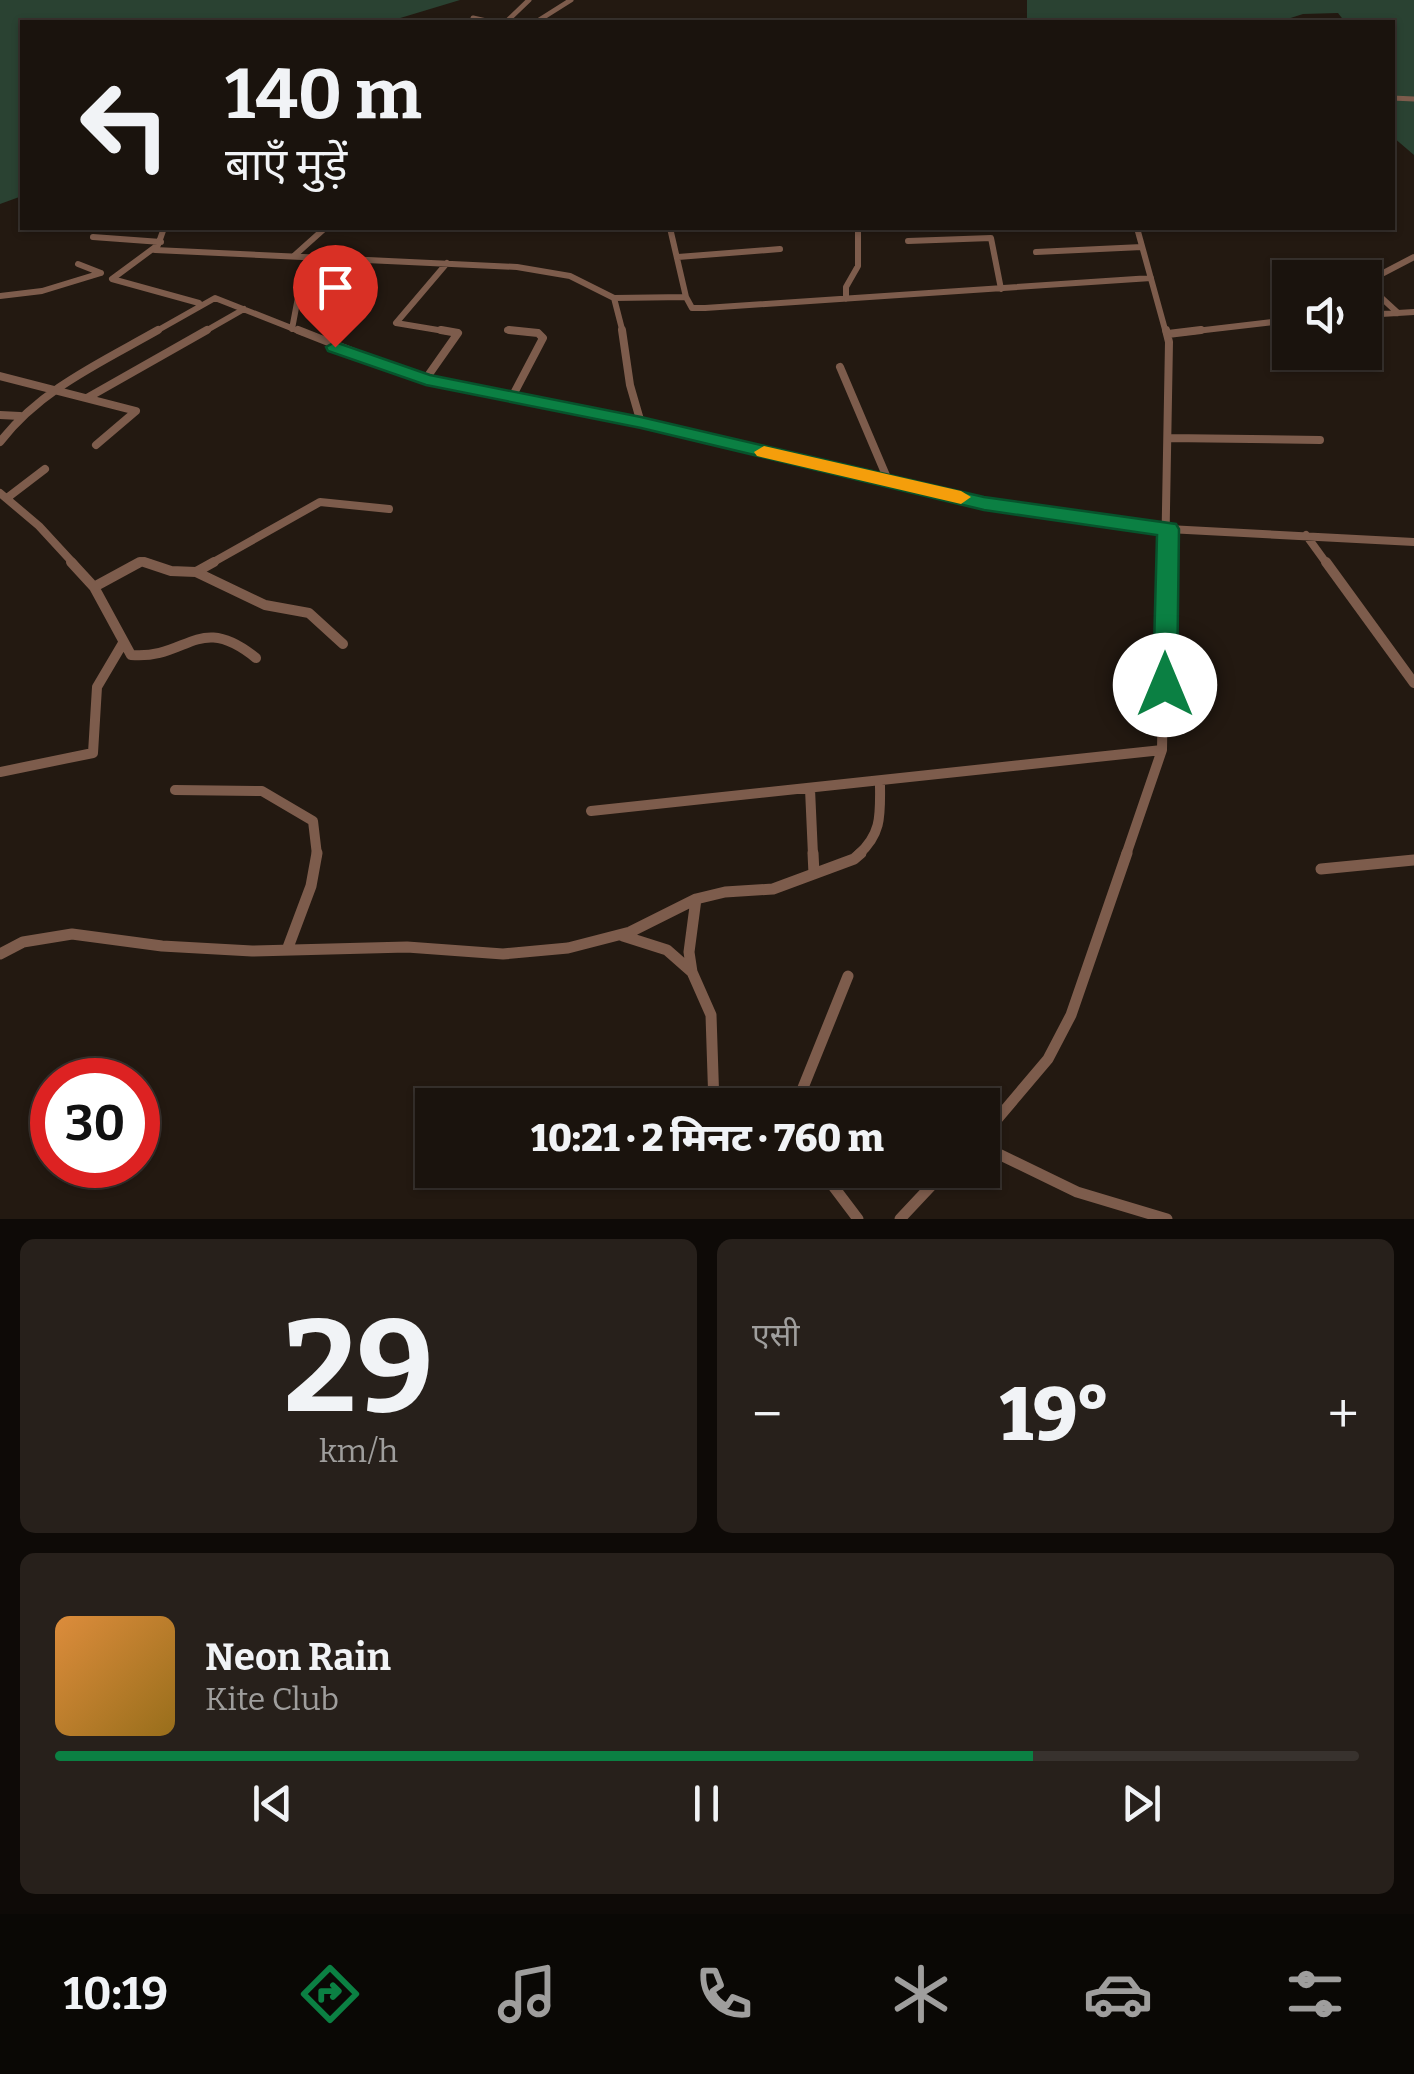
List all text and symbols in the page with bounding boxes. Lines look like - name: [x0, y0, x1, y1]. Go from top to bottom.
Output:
- text: 140 m: [225, 53, 422, 137]
- icon: left: [60, 60, 190, 190]
- text: बाएँ मुड़ें: [225, 138, 347, 192]
- pin: [293, 245, 378, 348]
- icon: arrive: [308, 260, 363, 315]
- map controls: [1272, 260, 1382, 370]
- button: sound: [1272, 260, 1382, 370]
- position arrow: [1113, 633, 1217, 737]
- speed limit sign: 30: [30, 1058, 160, 1188]
- text: 10:21 · 2 मिनट · 760 m: [531, 1115, 884, 1161]
- text: 29: [283, 1289, 434, 1445]
- text: एसी: [752, 1316, 800, 1354]
- text: 19°: [1000, 1370, 1110, 1460]
- text: −: [752, 1382, 782, 1448]
- text: +: [1328, 1382, 1359, 1448]
- text: km/h: [319, 1432, 398, 1470]
- text: Neon Rain: [205, 1634, 391, 1680]
- text: Kite Club: [205, 1680, 339, 1718]
- icon: previous: [245, 1776, 300, 1831]
- icon: pause: [679, 1776, 734, 1831]
- icon: next: [1114, 1776, 1169, 1831]
- icon: directions: [295, 1959, 365, 2029]
- icon: music: [492, 1959, 562, 2029]
- icon: phone: [689, 1959, 759, 2029]
- icon: climate: [886, 1959, 956, 2029]
- icon: car: [1083, 1959, 1153, 2029]
- icon: filters: [1280, 1959, 1350, 2029]
- text: 10:19: [64, 1967, 168, 2021]

